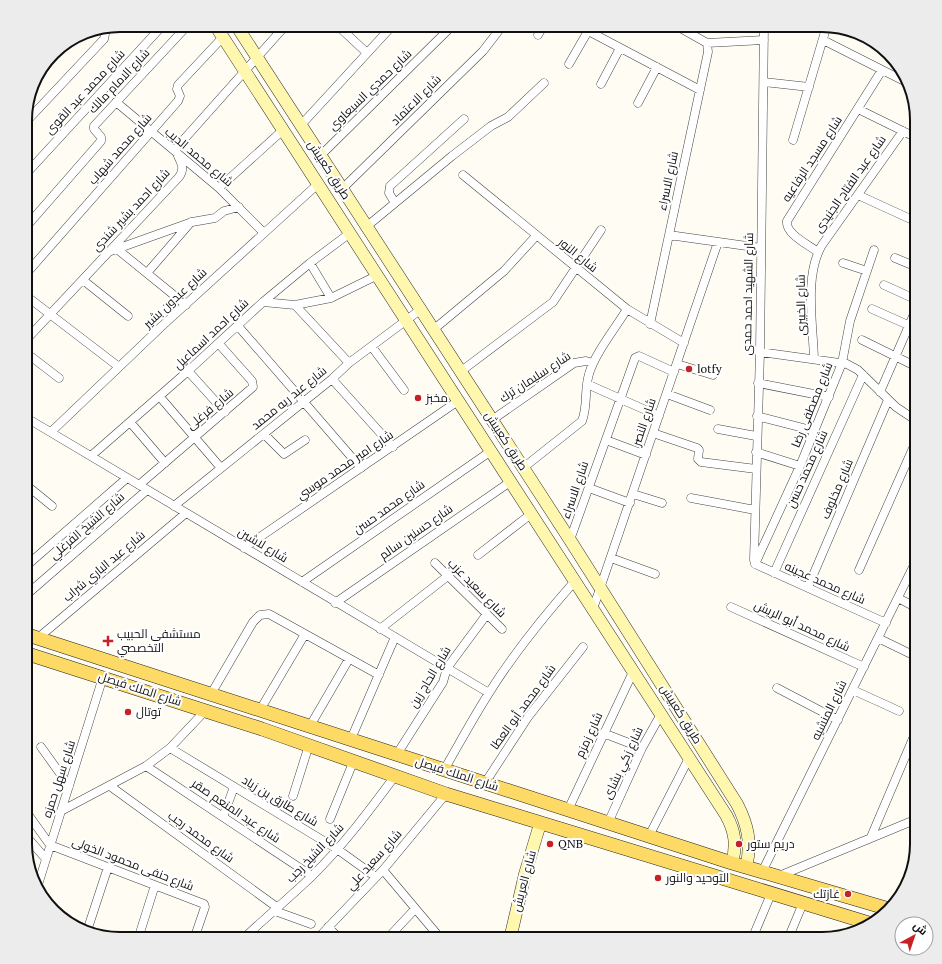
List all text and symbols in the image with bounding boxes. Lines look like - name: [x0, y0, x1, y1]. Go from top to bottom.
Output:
- street label: شارع الامام مالك: [85, 45, 153, 117]
- street label: شارع محمد عبد القوى: [42, 46, 129, 138]
- street label: شارع حمدي السبعاوي: [325, 46, 417, 135]
- street label: شارع الاعتماد: [387, 71, 445, 129]
- street label: شارع محمد شهاب: [85, 110, 155, 188]
- street label: شارع مسجد الرفاعيه: [778, 113, 846, 205]
- street label: شارع محمد الديب: [161, 124, 237, 190]
- street label: شارع عبد الفتاح الجنيدى: [810, 132, 890, 236]
- street label: طريق كعبيش: [305, 137, 354, 202]
- street label: شارع الاسراء: [654, 150, 682, 212]
- street label: شارع احمد بشير شندى: [88, 165, 174, 255]
- street label: شارع الشهيد احمد حمدى: [739, 232, 757, 356]
- street label: شارع النور: [554, 234, 601, 276]
- street label: شارع عبدون بشير: [139, 264, 210, 332]
- street label: شارع الخبيرى: [792, 274, 810, 336]
- street label: شارع احمد اسماعيل: [170, 295, 252, 373]
- street label: شارع سليمان ترك: [496, 348, 574, 406]
- street label: شارع مصطفى رضا: [788, 360, 836, 450]
- place label: lotfy: [697, 361, 723, 376]
- street label: شارع عبد ريه محمد: [248, 363, 330, 433]
- marker: lotfy: [684, 364, 694, 374]
- street label: شارع فرغلى: [183, 385, 237, 433]
- place label: مخبز: [425, 390, 448, 405]
- marker: مخبز: [413, 393, 423, 403]
- street label: شارع النصر: [628, 396, 660, 449]
- street label: طريق كعبيش: [482, 408, 531, 473]
- street label: شارع امير محمد موسي: [293, 427, 398, 505]
- street label: شارع محمد حسن: [783, 427, 831, 510]
- street label: شارع مخلوف: [817, 456, 857, 522]
- street label: شارع الاسراء: [558, 459, 592, 521]
- street label: شارع محمد حسن: [350, 476, 428, 538]
- street label: شارع الشيخ الفرغلي: [46, 489, 129, 565]
- street label: شارع حسنين سالم: [376, 501, 456, 563]
- street label: شارع لاشين: [235, 524, 291, 566]
- street label: شارع عبد الباري شراب: [60, 527, 150, 607]
- street label: شارع سعيد عزب: [444, 555, 510, 621]
- street label: شارع محمد عجينه: [782, 558, 868, 608]
- street label: شارع محمد أبو الريش: [751, 597, 853, 655]
- place label: مستشفى الحبيب التخصصي: [117, 626, 201, 658]
- marker: مستشفى الحبيب التخصصي: [102, 635, 114, 647]
- street label: شارع الحاج زين: [405, 643, 455, 711]
- street label: شارع محمد أبو العطا: [487, 661, 559, 753]
- street label: شارع الملك فيصل: [96, 668, 184, 710]
- street label: شارع المنشيه: [808, 677, 850, 743]
- street label: طريق كعبيش: [657, 681, 706, 746]
- place label: توتال: [136, 704, 162, 719]
- marker: توتال: [123, 707, 133, 717]
- street label: شارع زمزم: [572, 710, 606, 760]
- street label: شارع زكي بشاى: [599, 724, 649, 803]
- street label: شارع سهل حمزه: [39, 738, 79, 820]
- street label: شارع الملك فيصل: [413, 753, 501, 795]
- street label: شارع طارق بن زياد: [239, 772, 321, 830]
- street label: شارع عبد المنعم صقر: [188, 775, 284, 847]
- street label: شارع محمد رجب: [165, 808, 237, 866]
- street label: شارع الشيخ رجب: [283, 820, 347, 886]
- street label: شارع سعيد علي: [343, 826, 407, 895]
- street label: شارع حنفى محمود الخولى: [70, 833, 196, 895]
- place label: QNB: [558, 836, 583, 851]
- place label: دريم ستور: [746, 836, 795, 852]
- marker: QNB: [545, 839, 555, 849]
- marker: دريم ستور: [734, 839, 744, 849]
- street label: شارع العريش: [508, 848, 540, 914]
- place label: التوحيد والنور: [665, 870, 729, 885]
- marker: التوحيد والنور: [653, 873, 663, 883]
- place label: غازتك: [813, 886, 840, 901]
- marker: غازتك: [843, 889, 853, 899]
- north arrow: [894, 916, 934, 956]
- text: ش: [911, 918, 930, 938]

